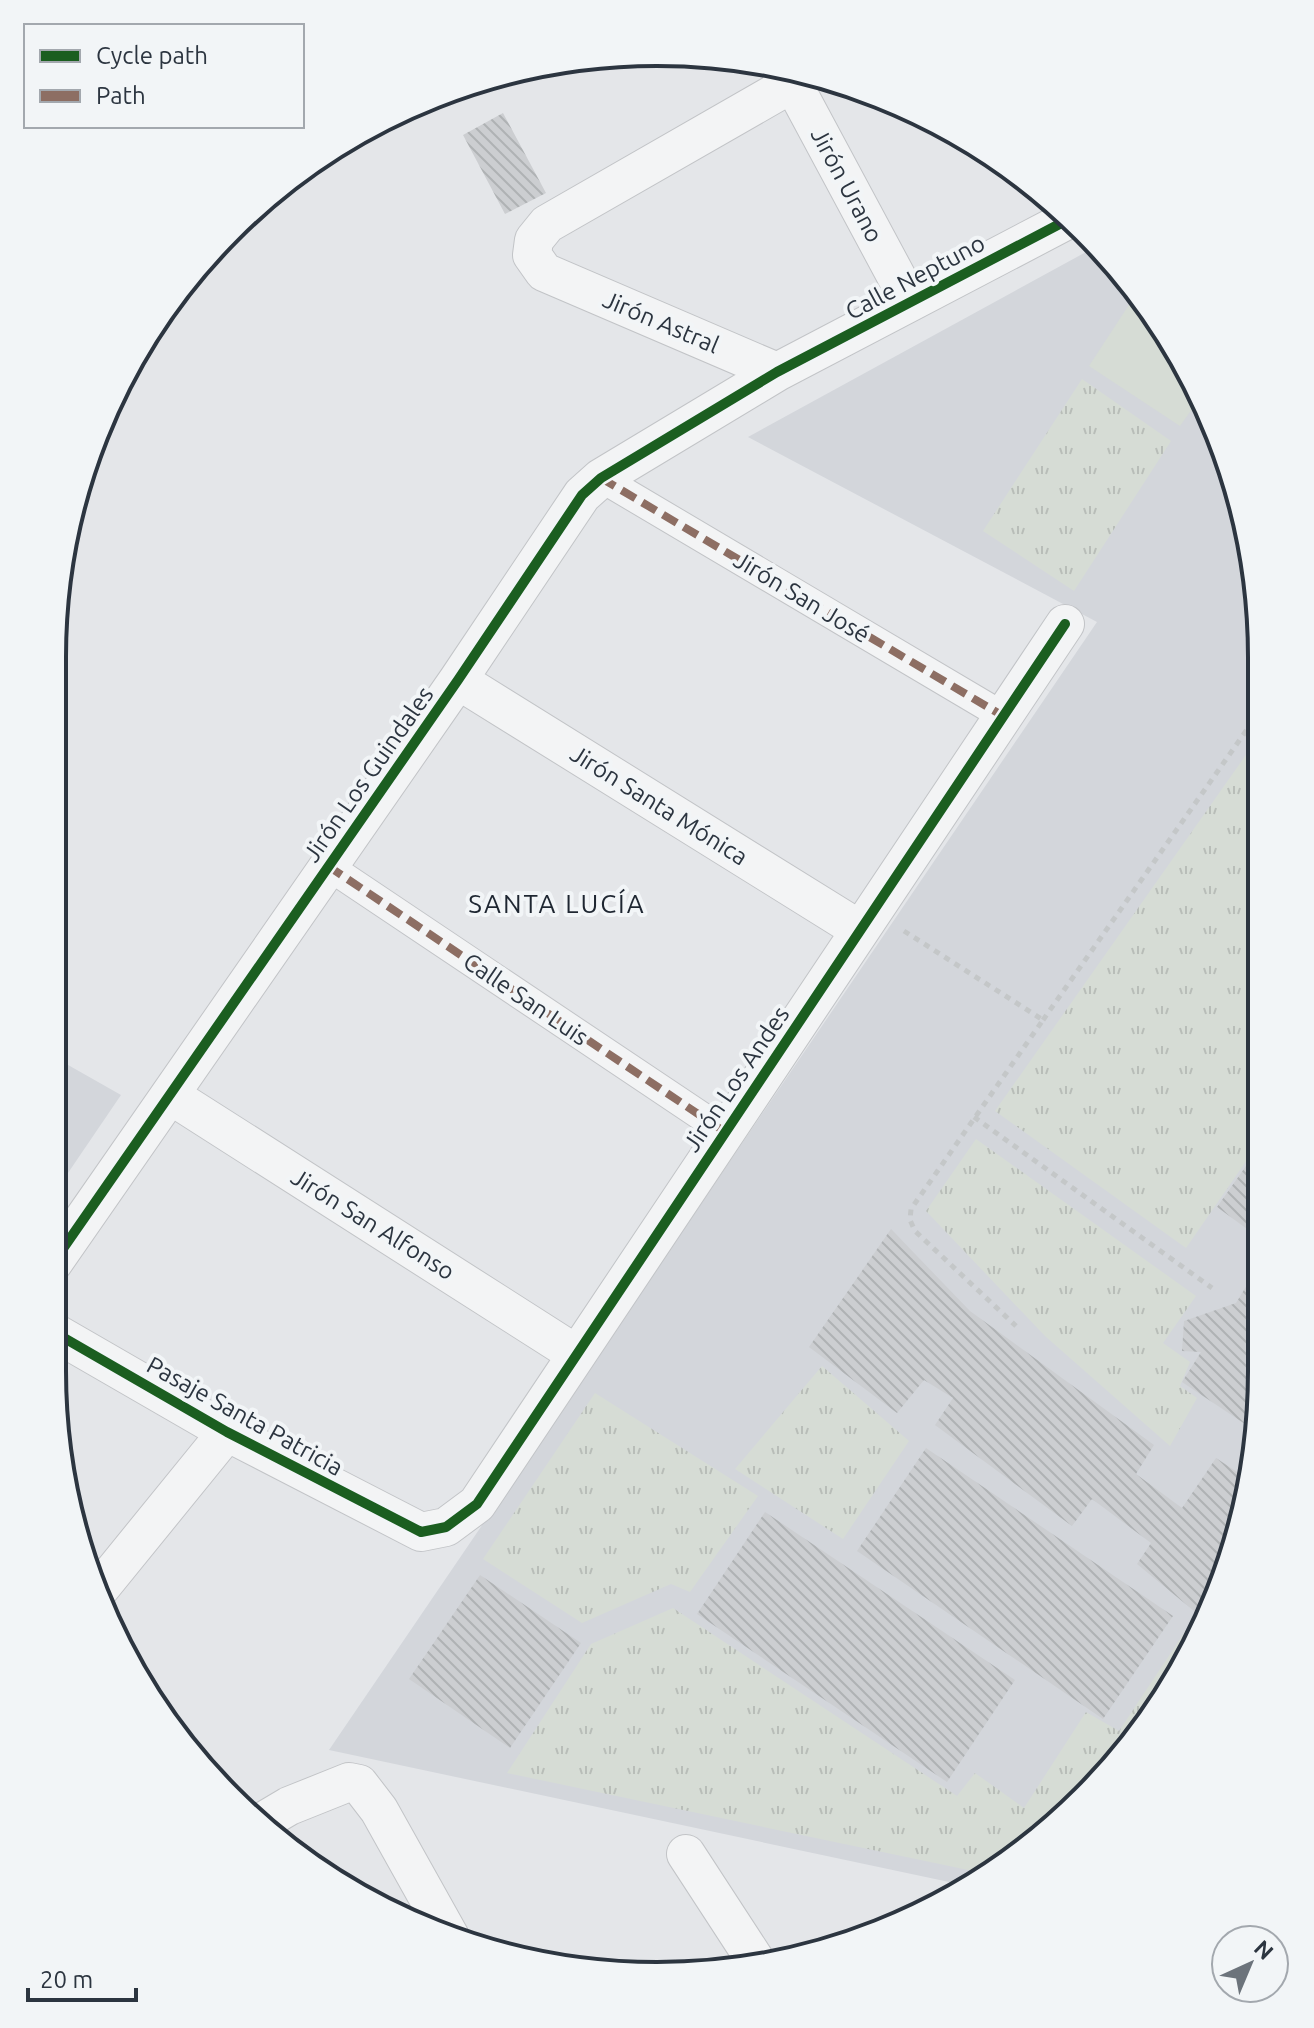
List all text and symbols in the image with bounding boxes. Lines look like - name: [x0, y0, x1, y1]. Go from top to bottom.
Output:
- legend: [24, 24, 304, 128]
- text: Cycle path: [96, 42, 208, 69]
- text: Path: [96, 82, 146, 109]
- street label: Jirón Urano: [806, 123, 888, 247]
- street label: Calle Neptuno: [841, 229, 989, 325]
- street label: Jirón Astral: [599, 285, 723, 359]
- street label: Jirón San José: [729, 546, 875, 648]
- street label: Jirón Los Guindales: [297, 681, 439, 867]
- street label: Jirón Santa Mónica: [565, 740, 753, 870]
- district label: SANTA LUCÍA: [468, 888, 646, 918]
- street label: Calle San Luis: [458, 947, 594, 1051]
- street label: Jirón Los Andes: [678, 1001, 794, 1157]
- street label: Jirón San Alfonso: [286, 1163, 460, 1285]
- street label: Pasaje Santa Patricia: [142, 1351, 348, 1481]
- north arrow: [1210, 1924, 1290, 2004]
- text: N: [1250, 1935, 1279, 1964]
- scale bar: [28, 1952, 136, 2002]
- text: 20 m: [40, 1966, 93, 1993]

